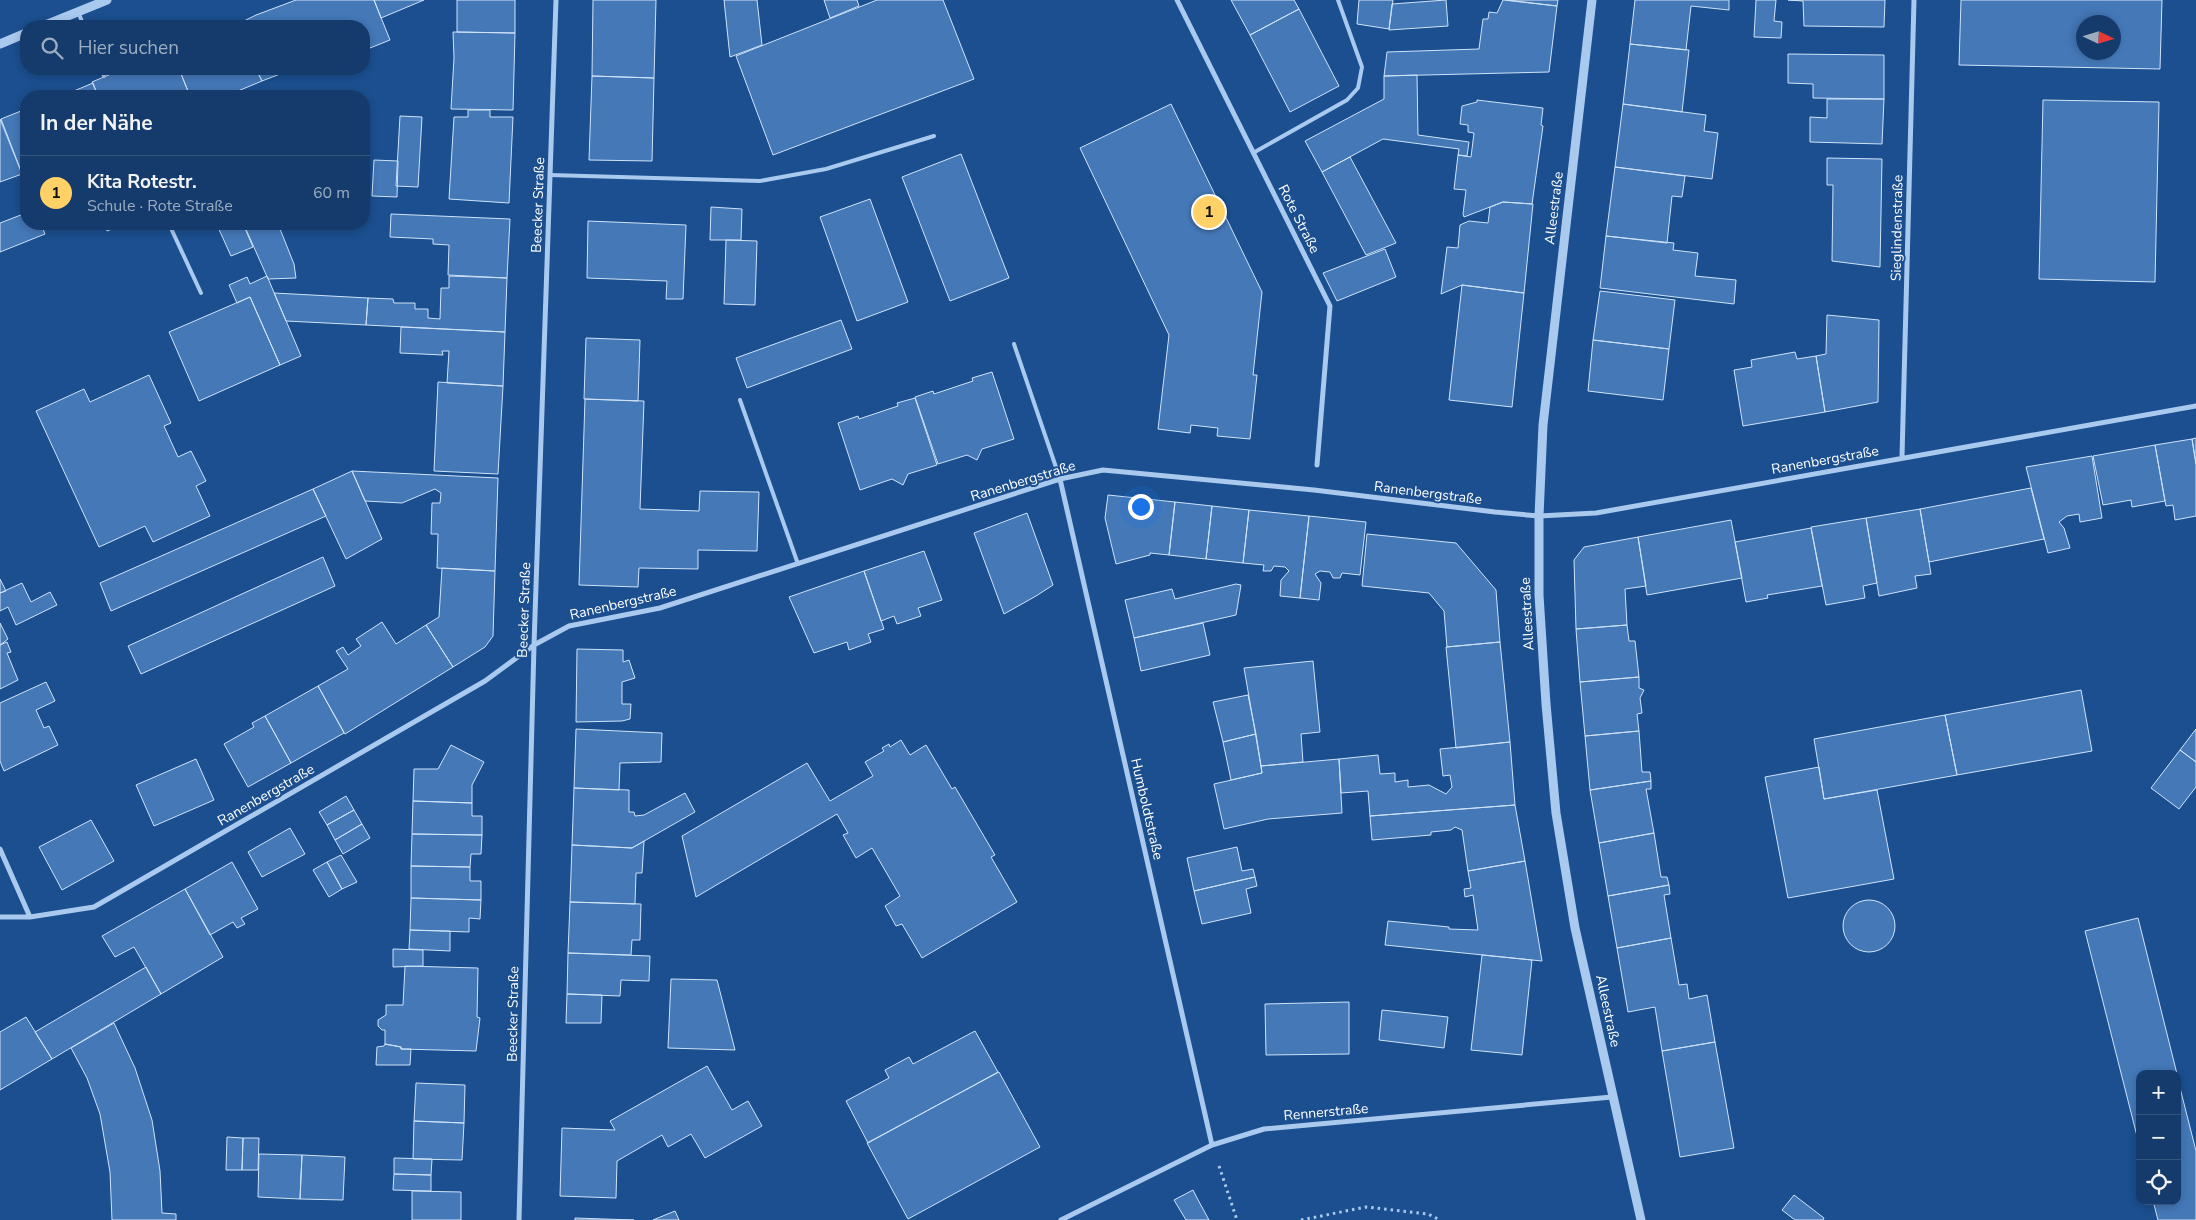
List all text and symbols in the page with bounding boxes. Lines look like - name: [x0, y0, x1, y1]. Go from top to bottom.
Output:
- north arrow: [2076, 15, 2121, 60]
- search box: [20, 20, 370, 75]
- icon: search: [38, 34, 66, 62]
- text: Hier suchen: [78, 35, 179, 61]
- text: In der Nähe: [40, 109, 153, 137]
- street label: Beecker Straße: [527, 157, 549, 253]
- text: Kita Rotestr.: [87, 169, 197, 195]
- street label: Alleestraße: [1540, 170, 1568, 246]
- street label: Sieglindenstraße: [1887, 175, 1907, 281]
- street label: Rote Straße: [1274, 181, 1324, 257]
- text: 1: [51, 182, 61, 204]
- text: 60 m: [313, 182, 350, 204]
- pin: 1: [1193, 193, 1225, 231]
- text: Schule · Rote Straße: [87, 195, 233, 217]
- street label: Ranenbergstraße: [1770, 441, 1880, 479]
- street label: Ranenbergstraße: [968, 456, 1078, 506]
- street label: Ranenbergstraße: [1373, 477, 1483, 509]
- your location: [1128, 494, 1154, 520]
- street label: Beecker Straße: [513, 562, 535, 658]
- street label: Alleestraße: [1516, 577, 1538, 651]
- street label: Ranenbergstraße: [568, 582, 678, 624]
- street label: Humboldtstraße: [1126, 756, 1168, 862]
- street label: Ranenbergstraße: [214, 760, 318, 830]
- street label: Beecker Straße: [503, 966, 523, 1062]
- street label: Alleestraße: [1591, 973, 1625, 1049]
- map controls: [2136, 1070, 2181, 1205]
- button: +: [2136, 1070, 2181, 1115]
- street label: Rennerstraße: [1283, 1099, 1369, 1125]
- button: −: [2136, 1115, 2181, 1160]
- button: locate: [2136, 1160, 2181, 1205]

